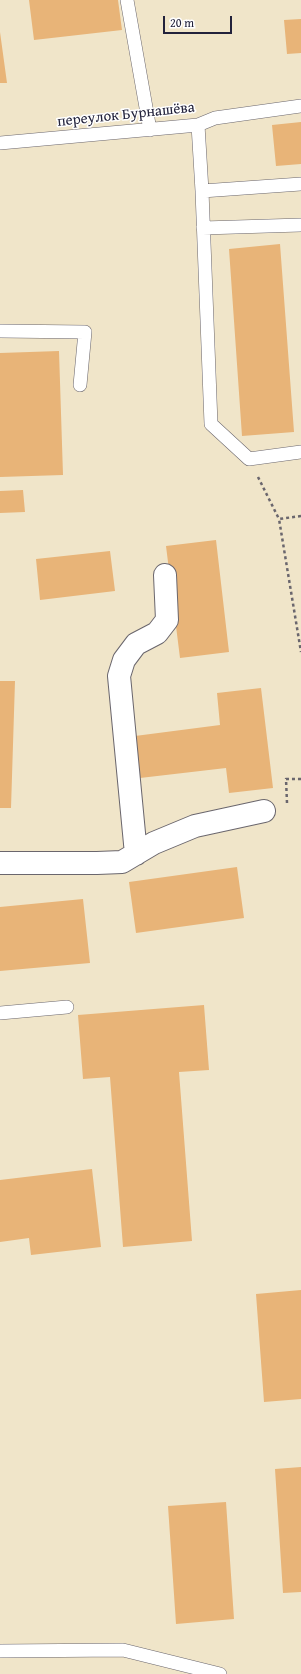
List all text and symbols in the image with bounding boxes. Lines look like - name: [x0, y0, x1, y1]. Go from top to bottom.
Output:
- scale bar: [165, 8, 234, 34]
- text: 20 m: [170, 14, 194, 31]
- street label: переулок Бурнашёва: [56, 99, 196, 131]

